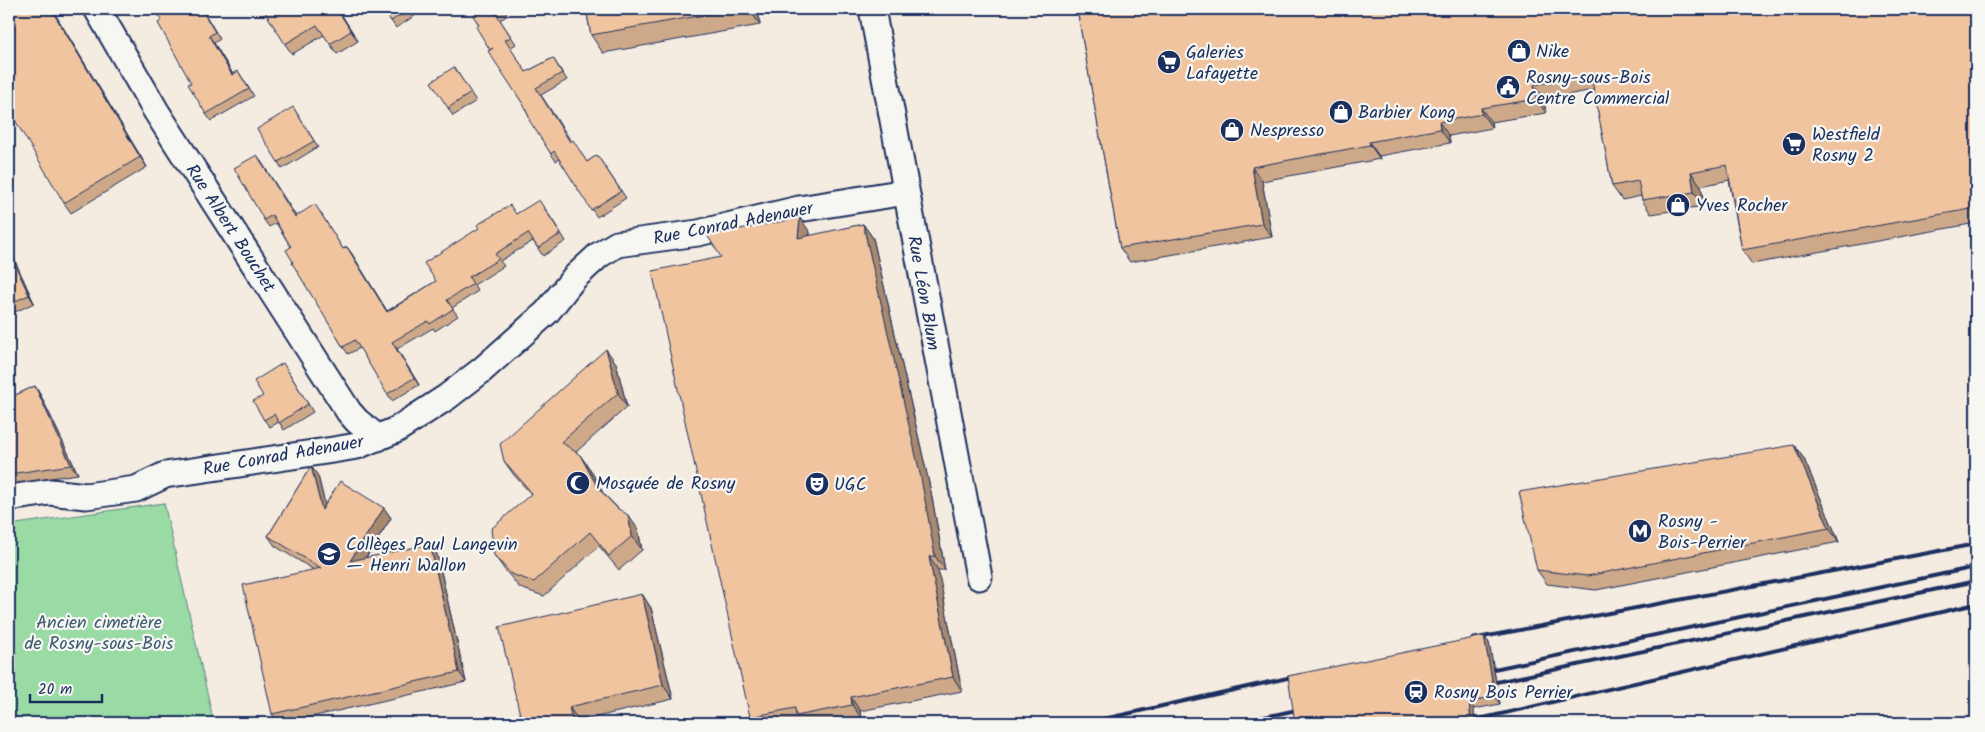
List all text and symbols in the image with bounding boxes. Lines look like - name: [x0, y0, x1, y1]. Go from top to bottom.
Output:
- shop icon: Nike: [1506, 38, 1532, 64]
- place label: Nike: [1536, 38, 1569, 67]
- place label: Galeries Lafayette: [1186, 39, 1258, 89]
- supermarket icon: Galeries Lafayette: [1156, 49, 1182, 75]
- place label: Rosny-sous-Bois Centre Commercial: [1526, 64, 1670, 114]
- public building icon: Rosny-sous-Bois Centre Commercial: [1495, 74, 1521, 100]
- shop icon: Barbier Kong: [1328, 99, 1354, 125]
- place label: Barbier Kong: [1358, 99, 1456, 128]
- shop icon: Nespresso: [1219, 117, 1245, 143]
- place label: Nespresso: [1250, 117, 1324, 146]
- place label: Westfield Rosny 2: [1812, 121, 1881, 171]
- supermarket icon: Westfield Rosny 2: [1781, 131, 1807, 157]
- street label: Rue Albert Bouchet: [177, 159, 283, 300]
- shop icon: Yves Rocher: [1665, 192, 1691, 218]
- place label: Yves Rocher: [1696, 192, 1788, 221]
- street label: Rue Conrad Adenauer: [651, 195, 817, 254]
- street label: Rue Léon Blum: [898, 234, 947, 353]
- street label: Rue Conrad Adenauer: [201, 428, 367, 485]
- mosque icon: Mosquée de Rosny: [565, 470, 591, 496]
- place label: Mosquée de Rosny: [596, 470, 736, 499]
- theatre icon: UGC: [804, 471, 830, 497]
- place label: UGC: [834, 471, 867, 500]
- place label: Rosny - Bois-Perrier: [1658, 508, 1747, 558]
- metro station icon: Rosny - Bois-Perrier: [1627, 518, 1653, 544]
- place label: Collèges Paul Langevin — Henri Wallon: [346, 531, 518, 581]
- school or university icon: Collèges Paul Langevin — Henri Wallon: [316, 541, 342, 567]
- park label: Ancien cimetière de Rosny-sous-Bois: [25, 609, 174, 659]
- scale bar: [30, 672, 102, 704]
- text: 20 m: [38, 678, 72, 702]
- station icon: Rosny Bois Perrier: [1403, 679, 1429, 705]
- place label: Rosny Bois Perrier: [1434, 679, 1574, 708]

